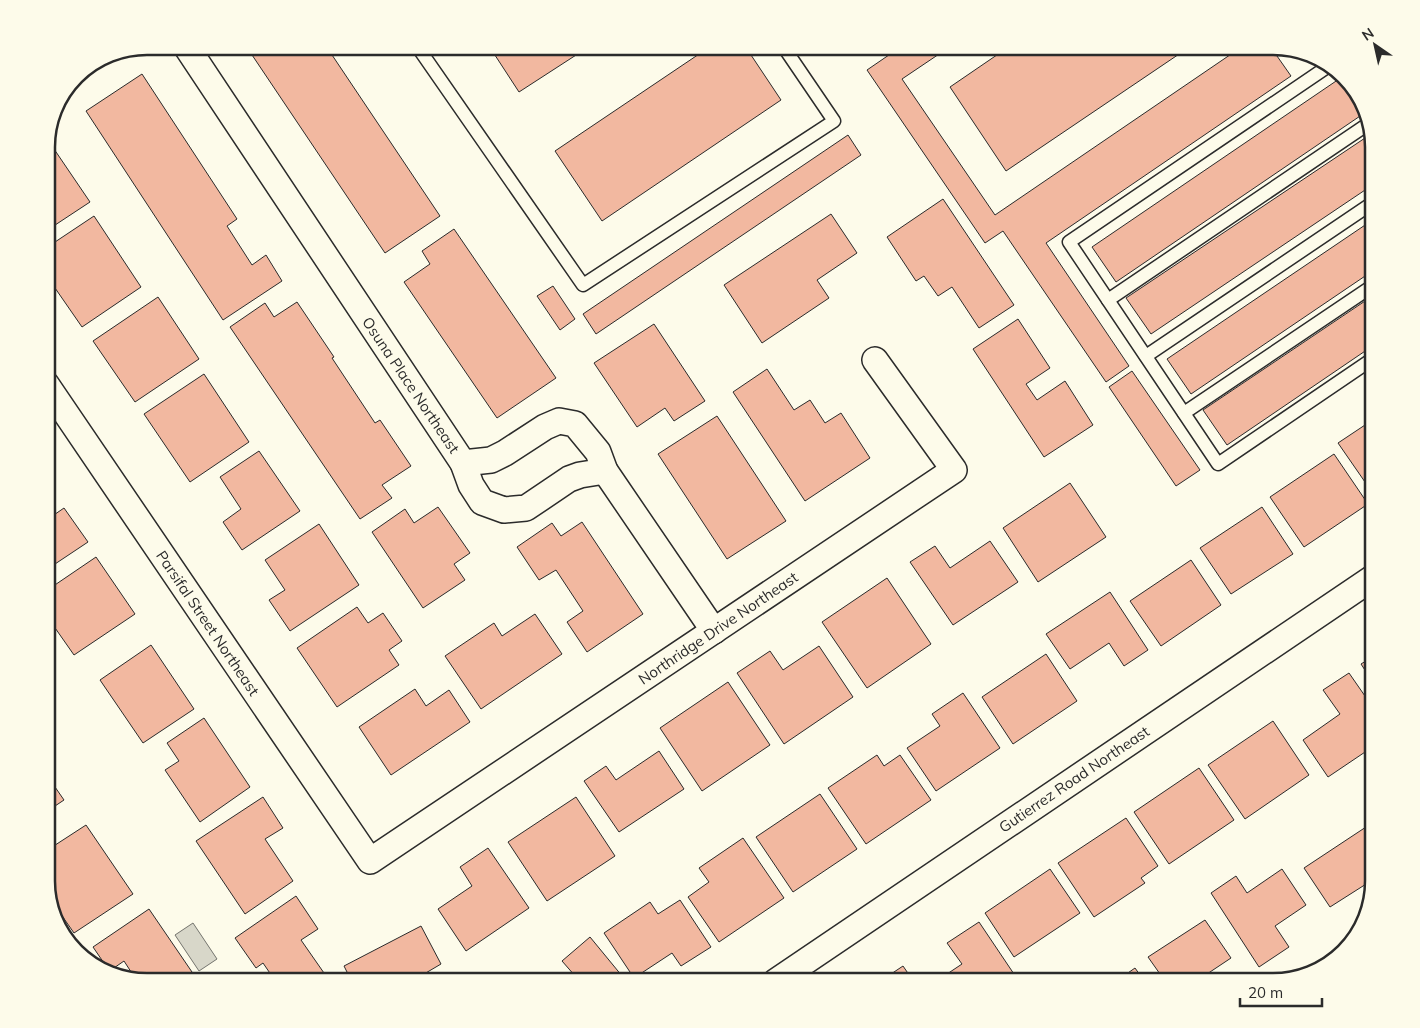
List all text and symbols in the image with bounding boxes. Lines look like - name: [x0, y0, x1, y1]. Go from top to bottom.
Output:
- north arrow: [1350, 20, 1400, 70]
- text: N: [1358, 24, 1377, 45]
- street label: Osuna Place Northeast: [358, 313, 464, 457]
- street label: Parsifal Street Northeast: [152, 547, 264, 699]
- street label: Northridge Drive Northeast: [635, 567, 801, 689]
- street label: Gutierrez Road Northeast: [995, 722, 1153, 836]
- scale bar: [1240, 976, 1322, 1008]
- text: 20 m: [1248, 983, 1283, 1002]

